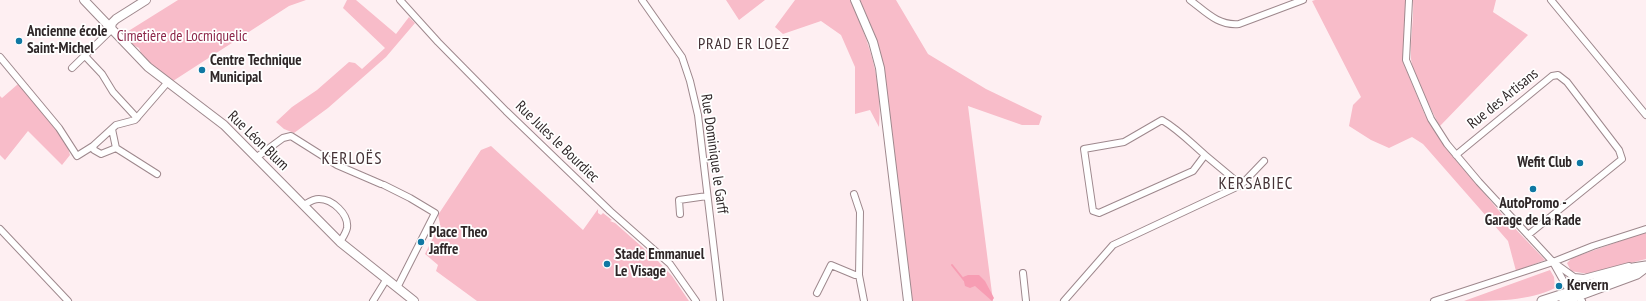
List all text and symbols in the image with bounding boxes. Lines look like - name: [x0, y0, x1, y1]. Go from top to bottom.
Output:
- place label: Ancienne école Saint-Michel: [27, 23, 107, 58]
- park label: Cimetière de Locmiquelic: [117, 28, 247, 46]
- district label: PRAD ER LOEZ: [698, 34, 790, 54]
- marker: Ancienne école Saint-Michel: [14, 36, 24, 46]
- place label: Centre Technique Municipal: [210, 52, 302, 87]
- marker: Centre Technique Municipal: [197, 65, 207, 75]
- street label: Rue des Artisans: [1464, 65, 1542, 133]
- street label: Rue Dominique le Garff: [697, 93, 731, 215]
- street label: Rue Jules le Bourdiec: [511, 98, 603, 186]
- street label: Rue Léon Blum: [224, 108, 292, 174]
- district label: KERLOËS: [322, 149, 382, 169]
- place label: Wefit Club: [1517, 154, 1572, 172]
- marker: Wefit Club: [1575, 158, 1585, 168]
- district label: KERSABIEC: [1218, 174, 1294, 194]
- marker: AutoPromo - Garage de la Rade: [1528, 184, 1538, 194]
- place label: AutoPromo - Garage de la Rade: [1485, 195, 1581, 230]
- place label: Place Theo Jaffre: [429, 224, 487, 259]
- marker: Place Theo Jaffre: [416, 237, 426, 247]
- place label: Stade Emmanuel Le Visage: [615, 246, 704, 281]
- marker: Stade Emmanuel Le Visage: [602, 259, 612, 269]
- place label: Kervern: [1567, 277, 1608, 295]
- marker: Kervern: [1554, 281, 1564, 291]

